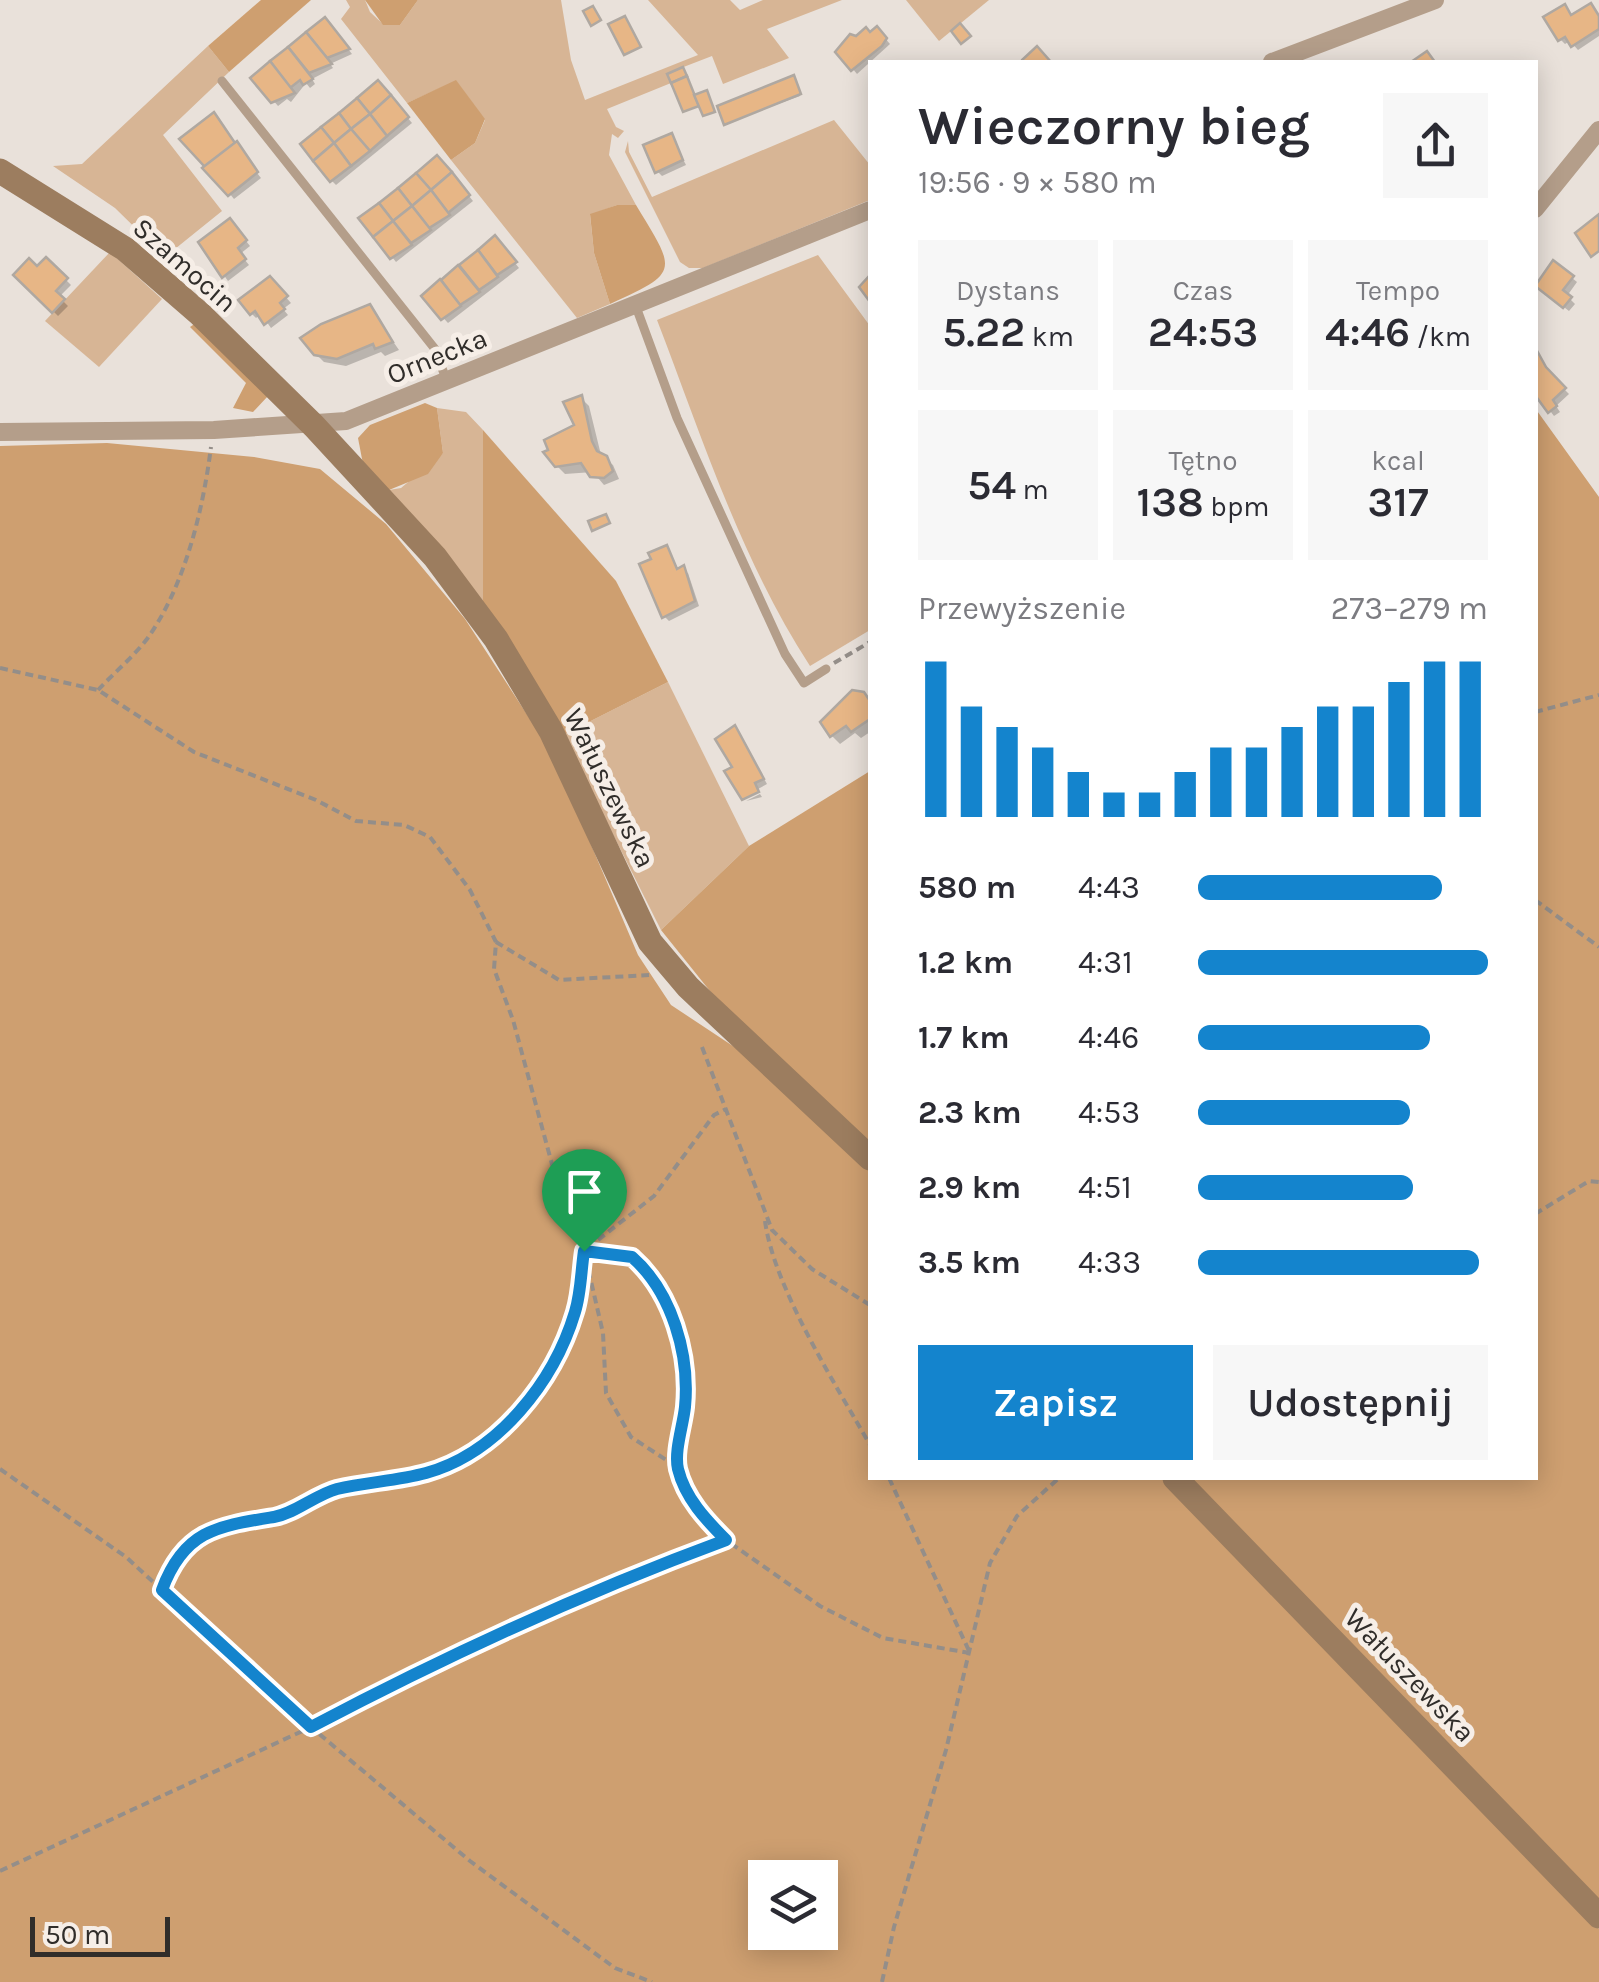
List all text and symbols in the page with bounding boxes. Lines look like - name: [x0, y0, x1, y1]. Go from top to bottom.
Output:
- button: share: [1383, 93, 1488, 198]
- text: Wieczorny bieg: [918, 94, 1310, 158]
- text: 19:56 · 9 × 580 m: [918, 164, 1157, 201]
- street label: Szamocin: [126, 211, 244, 319]
- text: Dystans: [956, 274, 1060, 307]
- text: Czas: [1173, 274, 1233, 307]
- text: Tempo: [1356, 274, 1440, 307]
- text: 5.22: [942, 307, 1025, 357]
- text: 24:53: [1148, 307, 1258, 357]
- text: 4:46: [1325, 307, 1410, 357]
- text: km: [1025, 320, 1074, 353]
- text: /km: [1410, 320, 1471, 353]
- street label: Ornecka: [382, 321, 492, 391]
- text: Tętno: [1168, 444, 1238, 477]
- text: kcal: [1371, 444, 1425, 477]
- text: 54: [967, 460, 1016, 510]
- text: m: [1016, 473, 1049, 506]
- text: 138: [1136, 477, 1204, 527]
- text: 317: [1367, 477, 1429, 527]
- text: bpm: [1204, 490, 1270, 523]
- text: Przewyższenie: [918, 590, 1126, 627]
- text: 273–279 m: [1331, 590, 1488, 627]
- street label: Wałuszewska: [557, 703, 663, 873]
- text: 580 m: [918, 869, 1016, 906]
- text: 4:43: [1078, 869, 1140, 906]
- text: 1.2 km: [918, 944, 1013, 981]
- text: 4:31: [1078, 944, 1133, 981]
- text: 1.7 km: [918, 1019, 1010, 1056]
- text: 4:46: [1078, 1019, 1139, 1056]
- text: 2.3 km: [918, 1094, 1022, 1131]
- text: 4:53: [1078, 1094, 1140, 1131]
- pin: [542, 1149, 627, 1252]
- icon: arrive: [557, 1164, 612, 1219]
- text: 2.9 km: [918, 1169, 1021, 1206]
- text: 4:51: [1078, 1169, 1132, 1206]
- text: 3.5 km: [918, 1244, 1021, 1281]
- text: 4:33: [1078, 1244, 1141, 1281]
- button: Zapisz: [918, 1345, 1193, 1460]
- button: Udostępnij: [1213, 1345, 1488, 1460]
- street label: Wałuszewska: [1338, 1601, 1482, 1749]
- map controls: [748, 1860, 838, 1950]
- button: layers: [748, 1860, 838, 1950]
- scale bar: [30, 1912, 170, 1956]
- text: 50 m: [45, 1918, 110, 1951]

